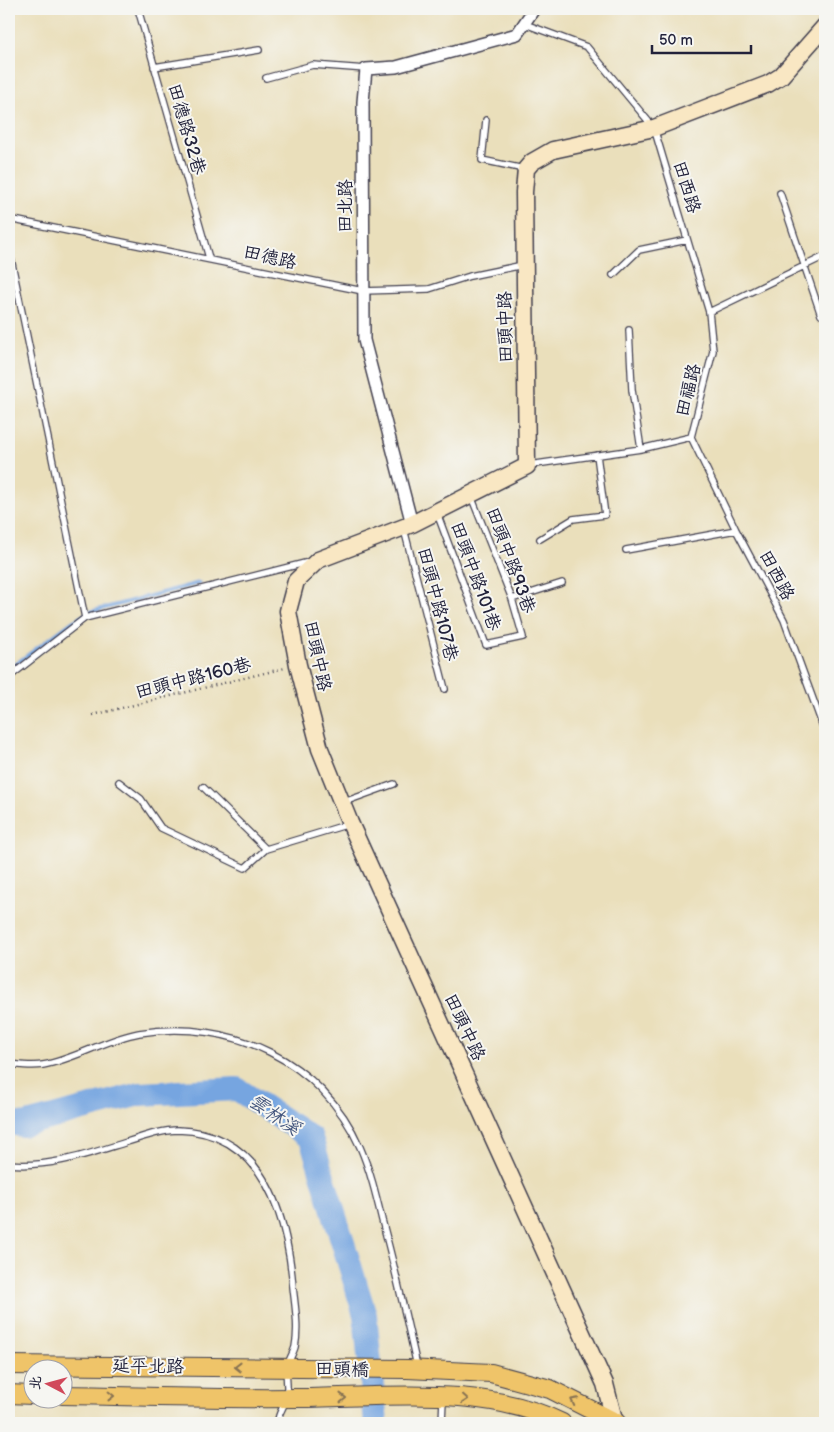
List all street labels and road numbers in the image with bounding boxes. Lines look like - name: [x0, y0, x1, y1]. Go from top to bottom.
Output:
- street label: 田德路32巷: [164, 81, 210, 177]
- street label: 田西路: [669, 158, 704, 216]
- street label: 田北路: [335, 179, 356, 233]
- street label: 田德路: [241, 241, 299, 274]
- street label: 田頭中路: [494, 291, 517, 363]
- street label: 田福路: [672, 361, 705, 419]
- street label: 田頭中路93巷: [482, 504, 539, 616]
- street label: 田頭中路101巷: [446, 519, 505, 634]
- street label: 田頭中路107巷: [413, 545, 462, 663]
- street label: 田西路: [755, 546, 799, 604]
- street label: 田頭中路: [300, 619, 335, 694]
- street label: 田頭中路160巷: [133, 654, 253, 703]
- street label: 田頭中路: [440, 990, 489, 1064]
- street label: 延平北路: [112, 1355, 184, 1378]
- street label: 田頭橋: [315, 1359, 369, 1380]

